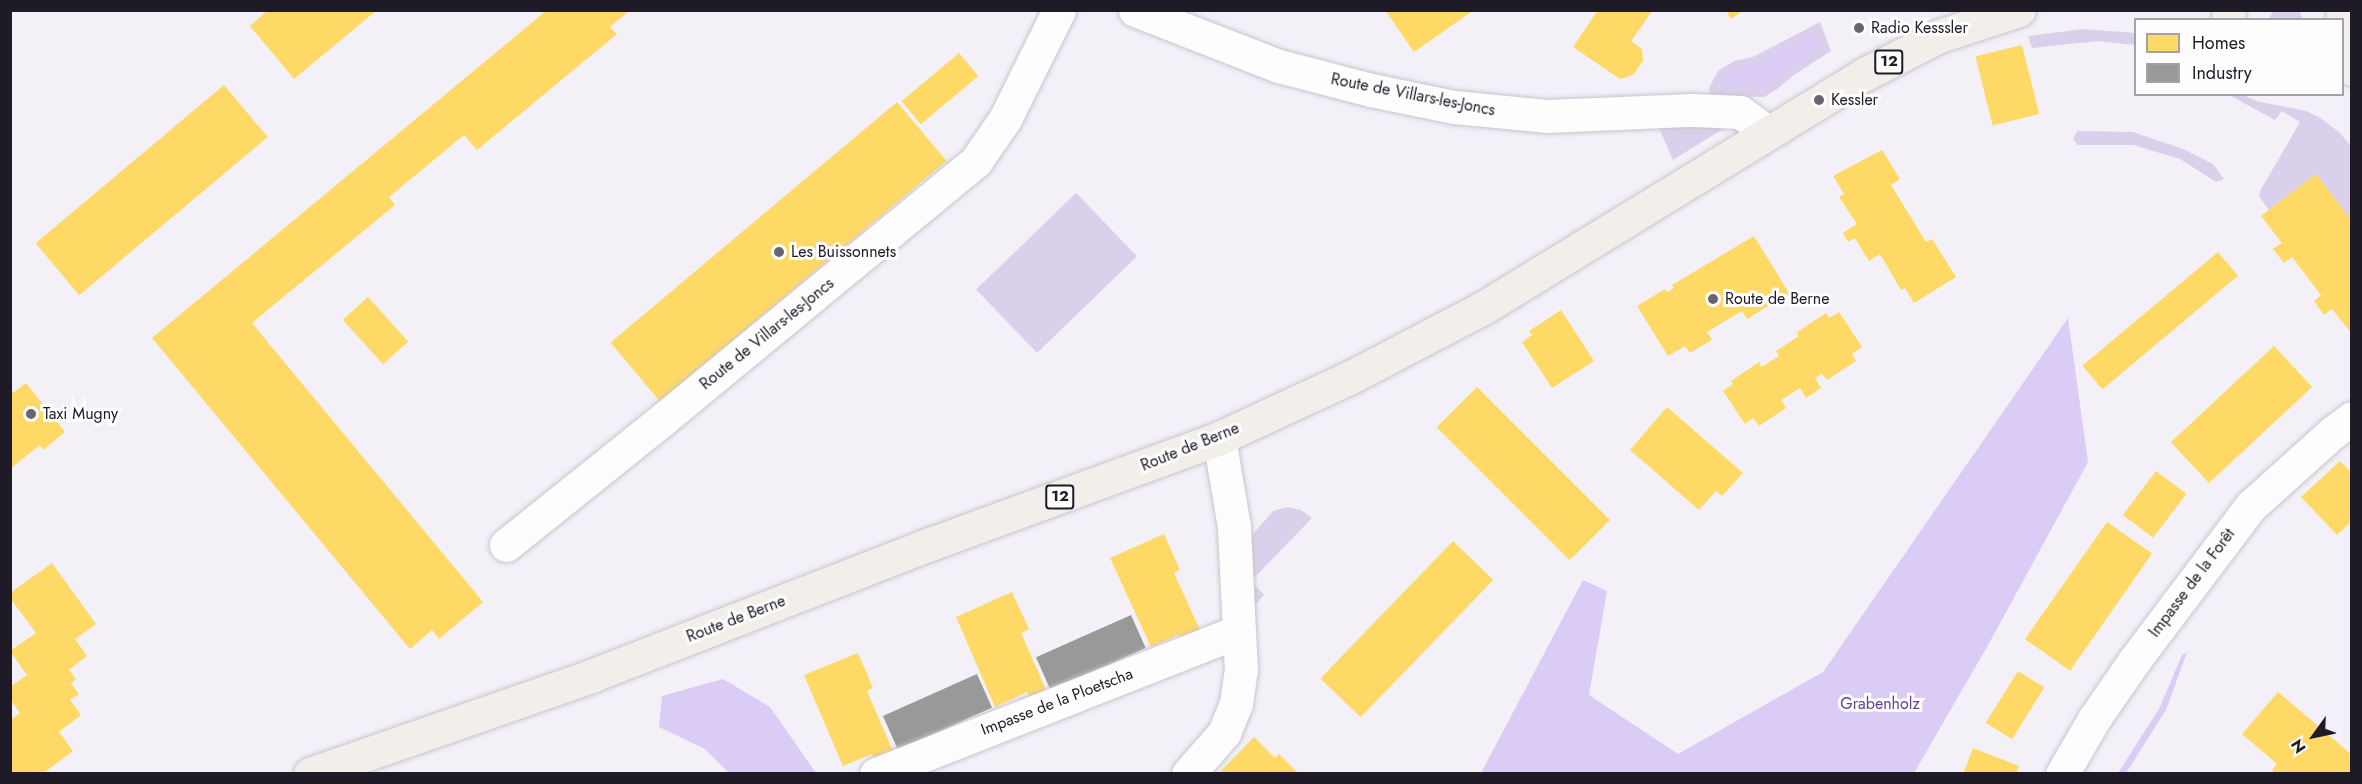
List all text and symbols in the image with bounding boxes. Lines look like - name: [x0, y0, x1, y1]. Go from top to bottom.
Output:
- place label: Radio Kesssler: [1871, 18, 1968, 38]
- legend: [2134, 18, 2344, 96]
- marker: Radio Kesssler: [1852, 21, 1866, 35]
- text: Homes: [2192, 30, 2245, 56]
- road number: 12: [1874, 50, 1904, 74]
- text: Industry: [2192, 60, 2252, 86]
- street label: Route de Villars-les-Joncs: [1329, 70, 1497, 120]
- place label: Kessler: [1831, 90, 1878, 110]
- marker: Kessler: [1812, 93, 1826, 107]
- place label: Les Buissonnets: [791, 242, 896, 262]
- marker: Les Buissonnets: [772, 245, 786, 259]
- street label: Route de Villars-les-Joncs: [696, 274, 838, 394]
- place label: Route de Berne: [1725, 289, 1829, 309]
- marker: Route de Berne: [1706, 292, 1720, 306]
- place label: Taxi Mugny: [43, 404, 118, 424]
- marker: Taxi Mugny: [24, 407, 38, 421]
- street label: Route de Berne: [1138, 419, 1242, 475]
- road number: 12: [1045, 485, 1075, 509]
- street label: Impasse de la Forêt: [2145, 525, 2239, 641]
- street label: Route de Berne: [684, 591, 788, 647]
- street label: Impasse de la Ploetscha: [978, 664, 1136, 740]
- park label: Grabenholz: [1840, 694, 1920, 714]
- north arrow: [2284, 706, 2344, 766]
- text: N: [2285, 734, 2312, 758]

